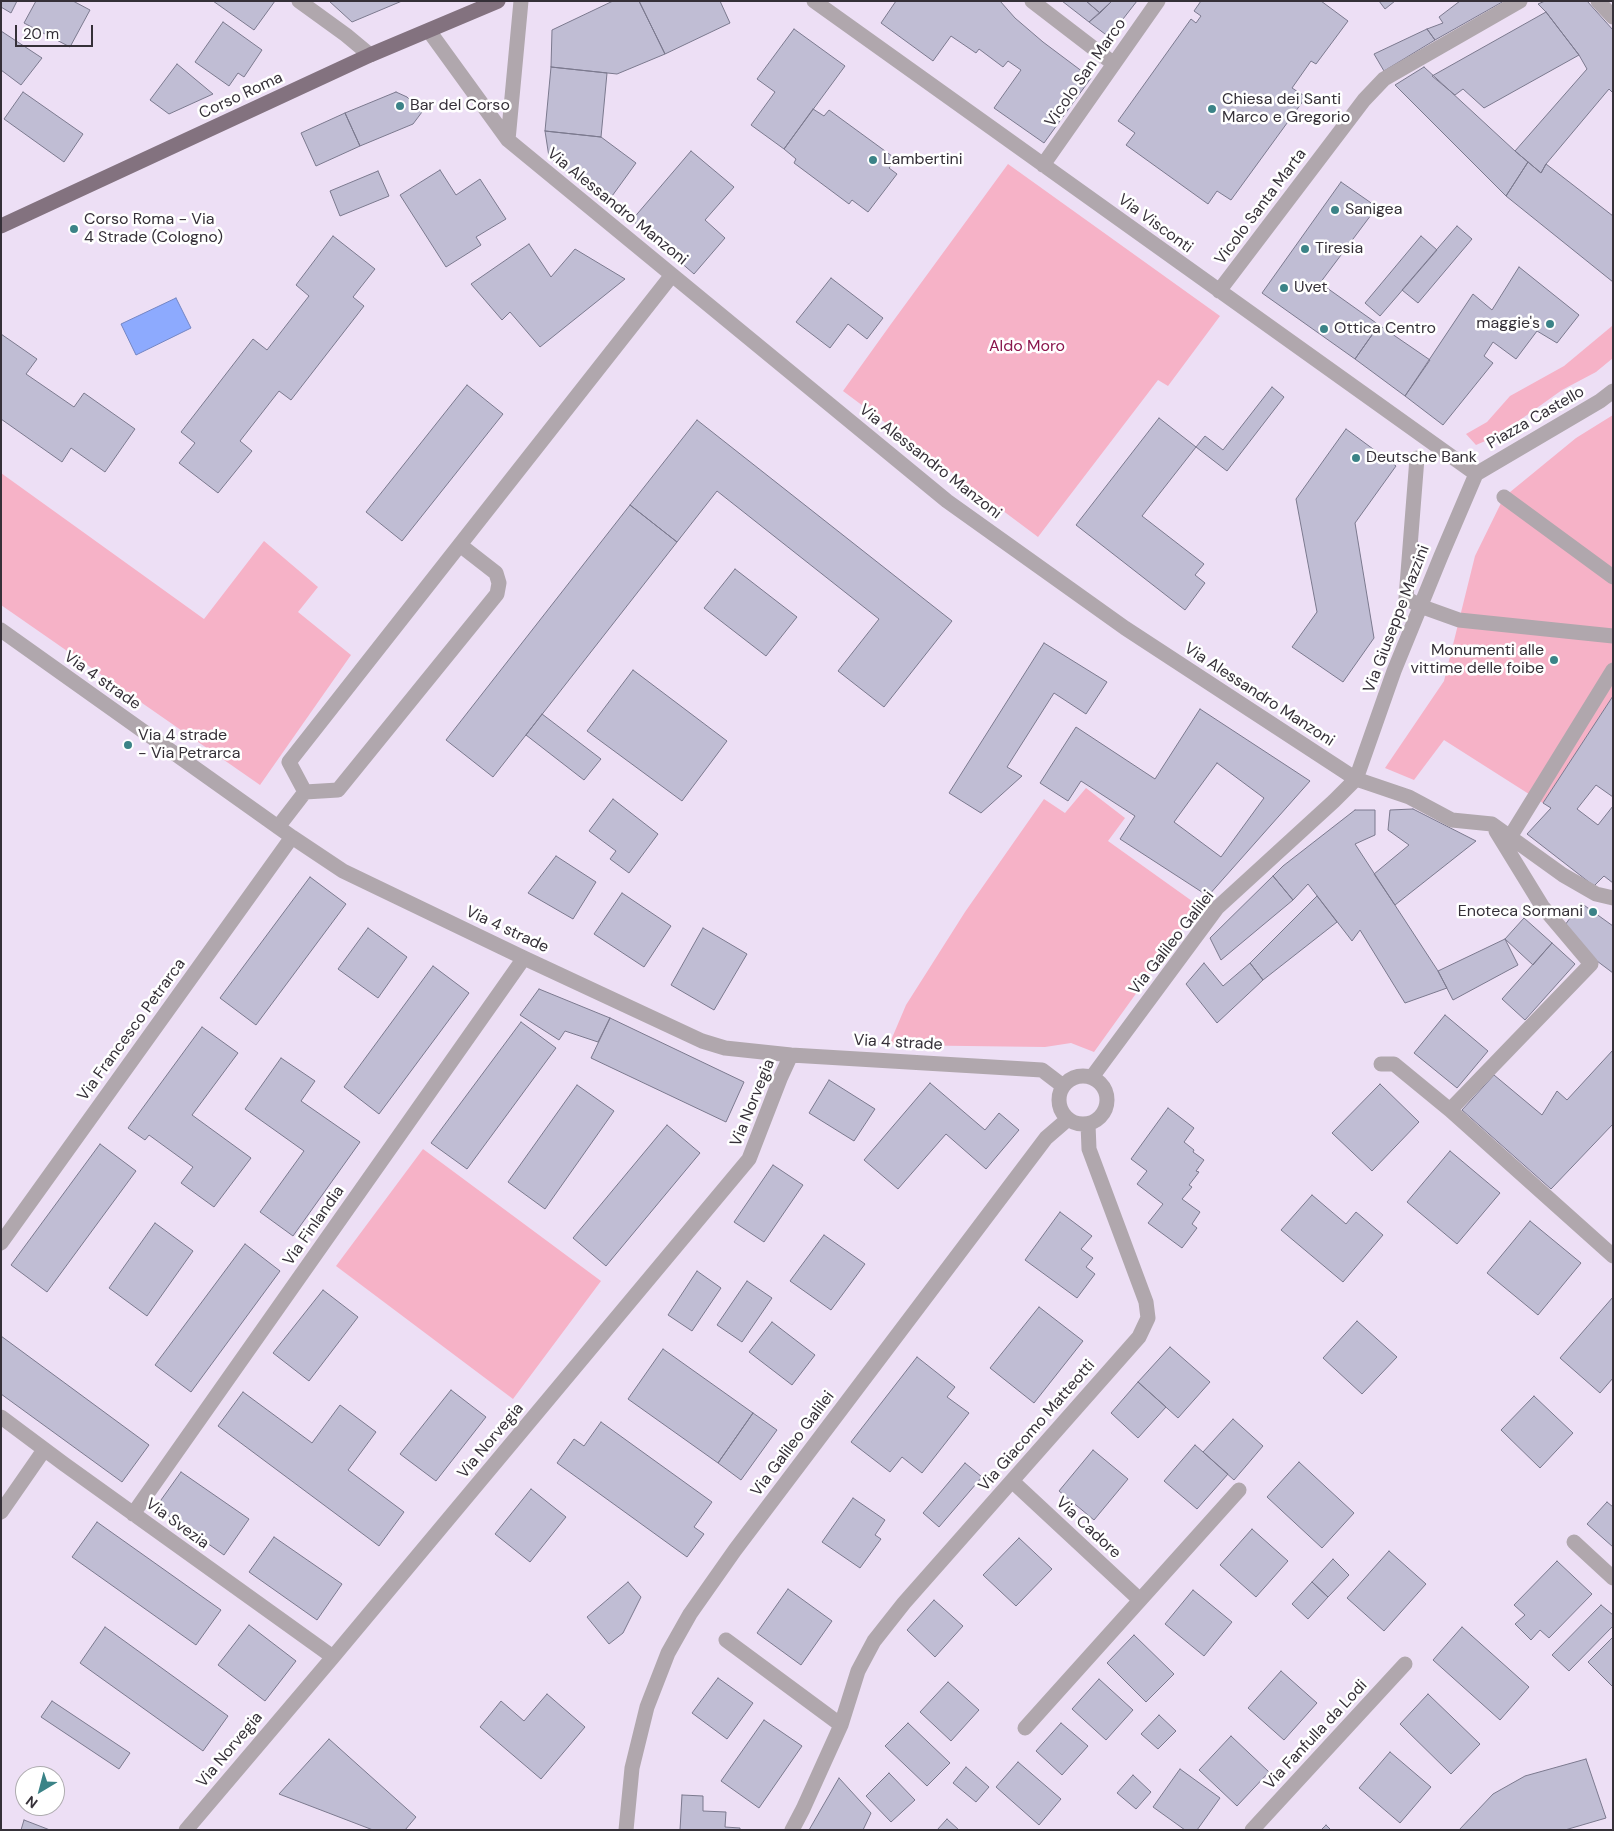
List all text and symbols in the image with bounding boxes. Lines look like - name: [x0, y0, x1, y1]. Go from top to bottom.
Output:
- scale bar: [18, 15, 95, 47]
- street label: Vicolo San Marco: [1041, 15, 1131, 131]
- text: 20 m: [23, 24, 59, 44]
- street label: Corso Roma: [196, 68, 286, 124]
- place label: Chiesa dei Santi Marco e Gregorio: [1222, 90, 1350, 128]
- place label: Bar del Corso: [410, 96, 510, 116]
- marker: Bar del Corso: [394, 100, 406, 112]
- marker: Chiesa dei Santi Marco e Gregorio: [1206, 103, 1218, 115]
- street label: Via Alessandro Manzoni: [543, 144, 691, 270]
- street label: Vicolo Santa Marta: [1211, 145, 1311, 269]
- place label: Lambertini: [883, 150, 963, 170]
- marker: Lambertini: [867, 154, 879, 166]
- street label: Via Visconti: [1114, 190, 1196, 258]
- place label: Sanigea: [1345, 200, 1402, 220]
- marker: Sanigea: [1329, 204, 1341, 216]
- place label: Corso Roma - Via 4 Strade (Cologno): [84, 210, 223, 248]
- marker: Corso Roma - Via 4 Strade (Cologno): [68, 223, 80, 235]
- place label: Tiresia: [1315, 239, 1363, 259]
- marker: Tiresia: [1299, 243, 1311, 255]
- place label: Uvet: [1294, 278, 1328, 298]
- marker: Uvet: [1278, 282, 1290, 294]
- place label: maggie's: [1476, 314, 1540, 334]
- marker: maggie's: [1544, 318, 1556, 330]
- place label: Ottica Centro: [1334, 319, 1436, 339]
- marker: Ottica Centro: [1318, 323, 1330, 335]
- park label: Aldo Moro: [989, 337, 1065, 357]
- street label: Piazza Castello: [1484, 382, 1588, 454]
- street label: Via Alessandro Manzoni: [855, 400, 1005, 524]
- place label: Deutsche Bank: [1366, 448, 1477, 468]
- marker: Deutsche Bank: [1350, 452, 1362, 464]
- street label: Via Giuseppe Mazzini: [1360, 542, 1434, 696]
- street label: Via Alessandro Manzoni: [1180, 639, 1338, 751]
- place label: Monumenti alle vittime delle foibe: [1411, 641, 1544, 679]
- street label: Via 4 strade: [60, 648, 144, 714]
- marker: Monumenti alle vittime delle foibe: [1548, 654, 1560, 666]
- place label: Via 4 strade - Via Petrarca: [138, 726, 240, 764]
- marker: Via 4 strade - Via Petrarca: [122, 739, 134, 751]
- street label: Via Galileo Galilei: [1125, 887, 1219, 999]
- street label: Via 4 strade: [463, 902, 551, 958]
- place label: Enoteca Sormani: [1458, 902, 1583, 922]
- marker: Enoteca Sormani: [1587, 906, 1599, 918]
- street label: Via Francesco Petrarca: [74, 955, 190, 1105]
- street label: Via 4 strade: [853, 1031, 943, 1055]
- street label: Via Norvegia: [727, 1057, 779, 1149]
- street label: Via Finlandia: [279, 1182, 349, 1270]
- street label: Via Giacomo Matteotti: [975, 1356, 1099, 1496]
- street label: Via Galileo Galilei: [747, 1388, 839, 1500]
- street label: Via Norvegia: [454, 1399, 528, 1483]
- street label: Via Cadore: [1052, 1493, 1124, 1563]
- street label: Via Svezia: [142, 1495, 212, 1553]
- street label: Via Fanfulla da Lodi: [1260, 1676, 1372, 1794]
- street label: Via Norvegia: [193, 1708, 267, 1792]
- north arrow: [15, 1766, 65, 1816]
- text: N: [22, 1792, 41, 1812]

